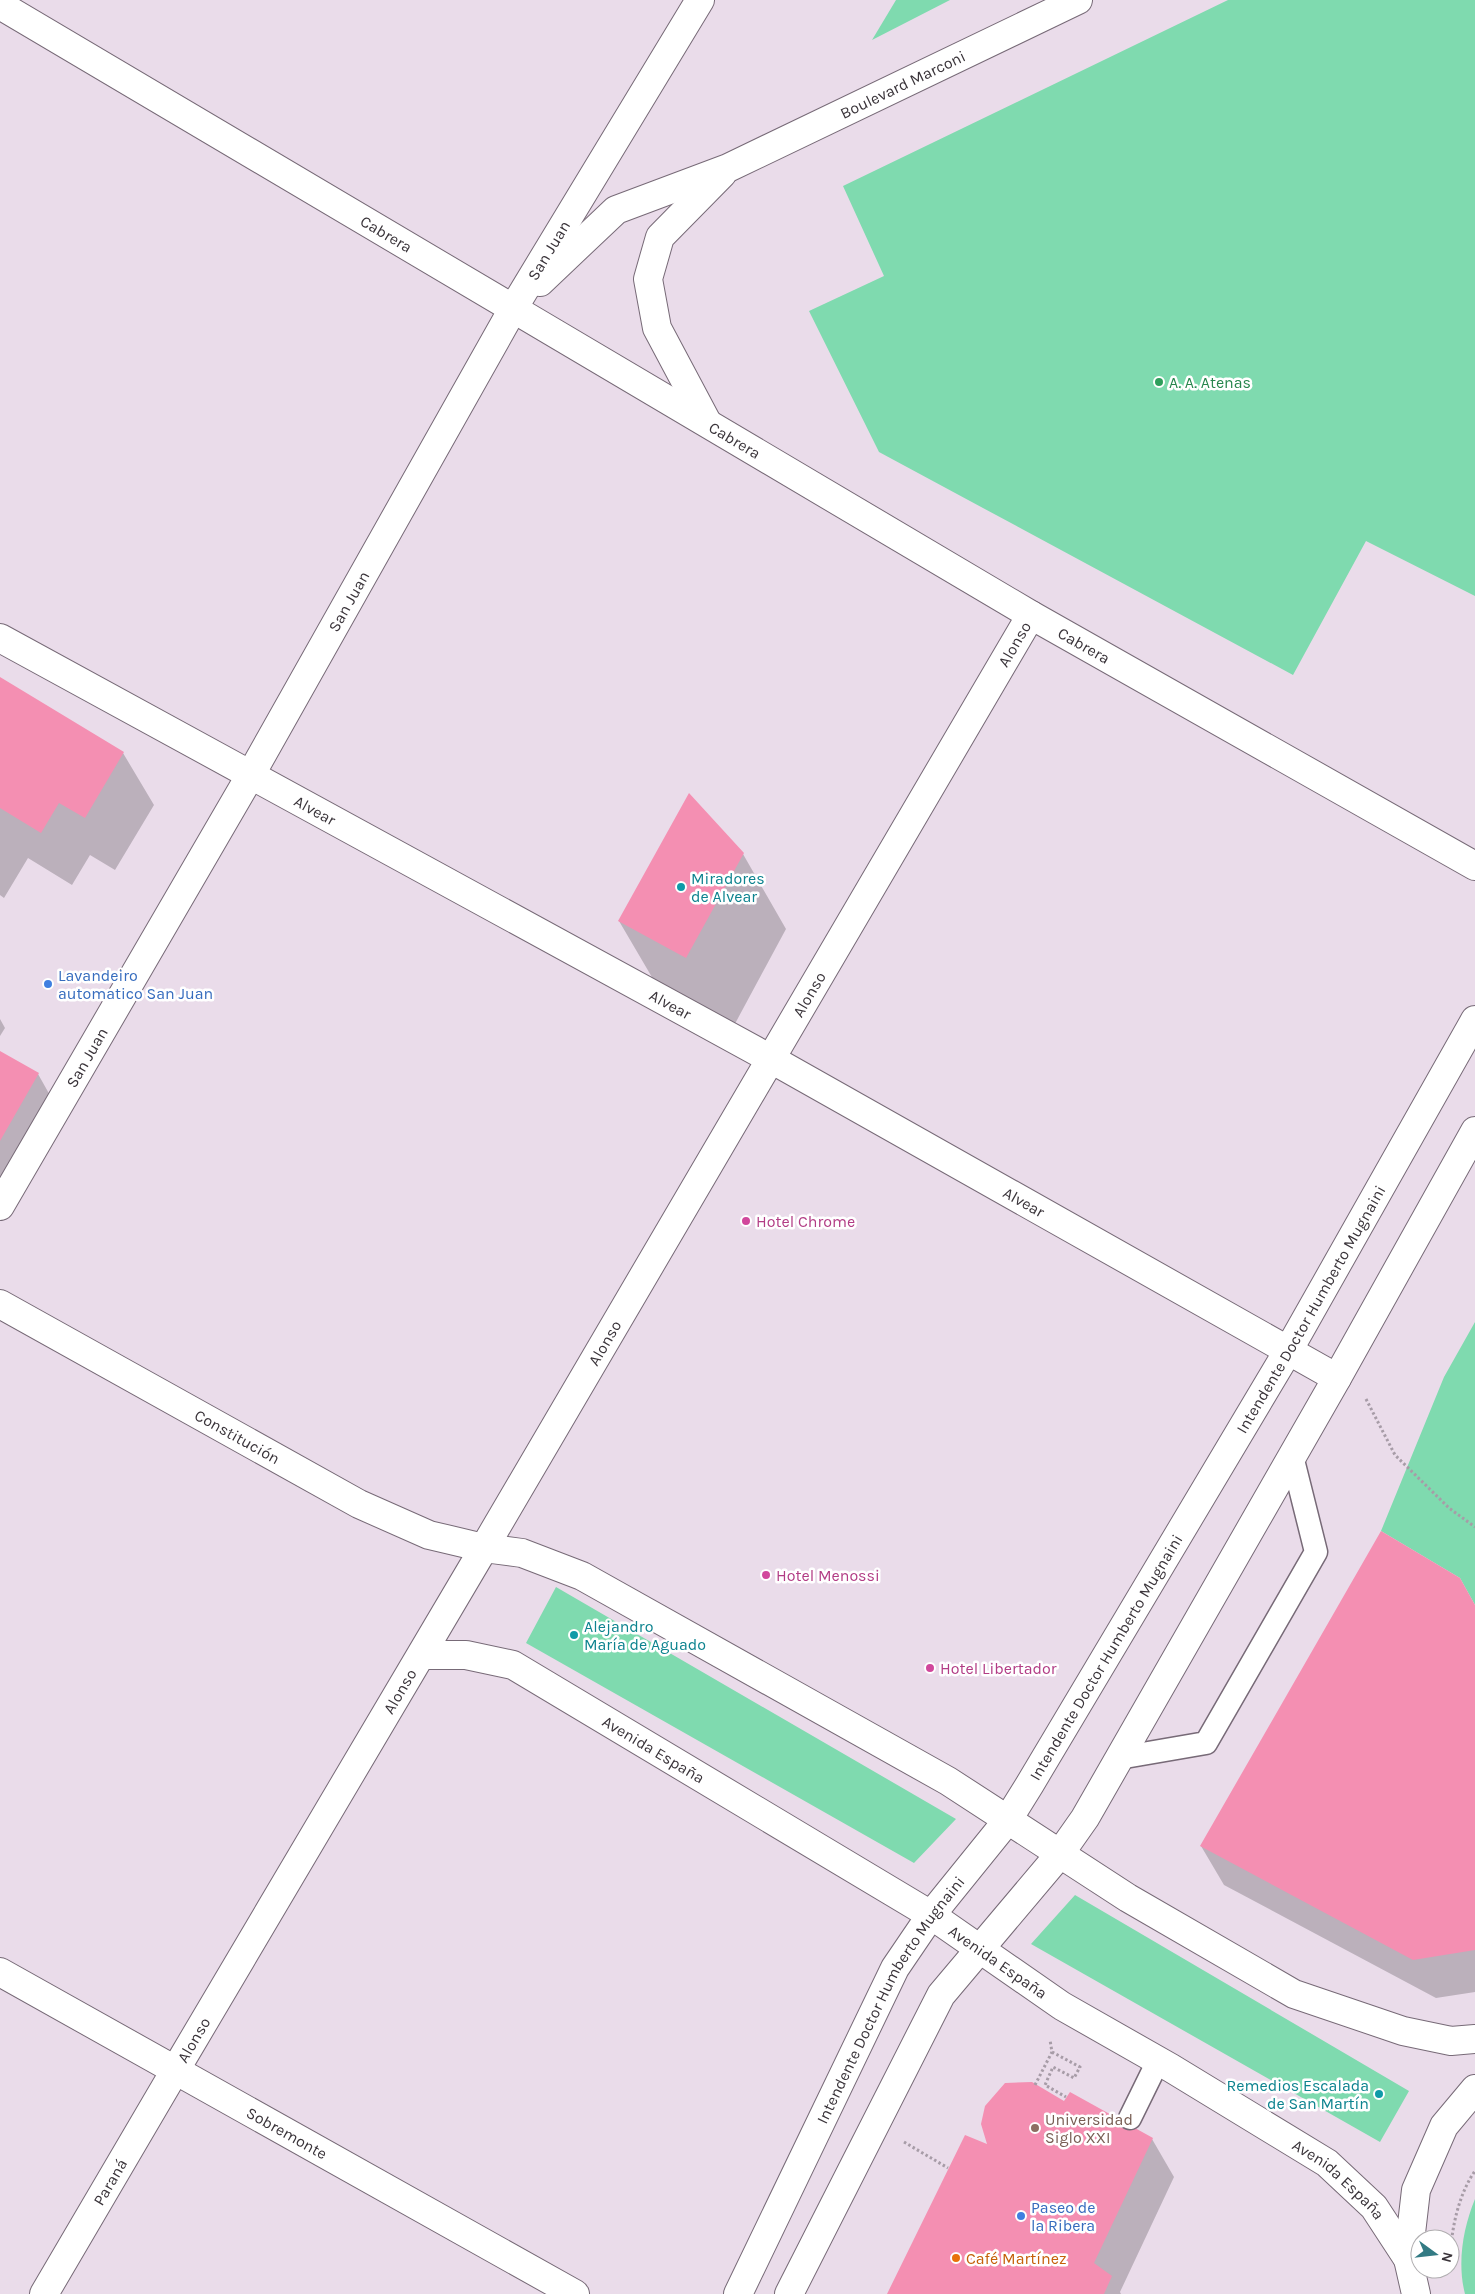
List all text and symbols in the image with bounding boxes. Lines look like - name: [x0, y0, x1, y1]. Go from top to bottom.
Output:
- street label: Boulevard Marconi: [837, 46, 969, 123]
- street label: Cabrera: [357, 211, 415, 257]
- street label: San Juan: [523, 217, 574, 284]
- place label: A. A. Atenas: [1169, 373, 1251, 392]
- marker: A. A. Atenas: [1153, 376, 1165, 388]
- street label: Cabrera: [705, 418, 764, 463]
- street label: San Juan: [324, 568, 373, 635]
- street label: Alonso: [994, 618, 1035, 670]
- street label: Cabrera: [1055, 623, 1113, 668]
- street label: Alvear: [291, 791, 339, 830]
- place label: Miradores de Alvear: [691, 869, 765, 906]
- marker: Miradores de Alvear: [675, 881, 687, 893]
- place label: Lavandeiro automatico San Juan: [58, 966, 213, 1003]
- street label: Alonso: [788, 968, 830, 1020]
- marker: Lavandeiro automatico San Juan: [42, 978, 54, 990]
- street label: Alvear: [646, 986, 695, 1024]
- street label: San Juan: [62, 1024, 112, 1091]
- street label: Intendente Doctor Humberto Mugnaini: [1232, 1182, 1390, 1437]
- street label: Alvear: [1000, 1183, 1048, 1221]
- place label: Hotel Chrome: [756, 1212, 855, 1231]
- marker: Hotel Chrome: [740, 1215, 752, 1227]
- street label: Alonso: [584, 1317, 625, 1369]
- street label: Constitución: [191, 1405, 283, 1468]
- street label: Intendente Doctor Humberto Mugnaini: [1025, 1531, 1187, 1784]
- place label: Hotel Menossi: [776, 1566, 880, 1585]
- marker: Hotel Menossi: [760, 1569, 772, 1581]
- place label: Alejandro María de Aguado: [584, 1617, 706, 1654]
- marker: Alejandro María de Aguado: [568, 1629, 580, 1641]
- place label: Hotel Libertador: [940, 1659, 1057, 1678]
- marker: Hotel Libertador: [924, 1662, 936, 1674]
- street label: Alonso: [379, 1665, 421, 1717]
- street label: Avenida España: [599, 1712, 708, 1787]
- street label: Intendente Doctor Humberto Mugnaini: [813, 1872, 969, 2127]
- street label: Avenida España: [945, 1921, 1051, 2003]
- street label: Alonso: [173, 2014, 214, 2066]
- place label: Remedios Escalada de San Martín: [1227, 2076, 1369, 2113]
- marker: Remedios Escalada de San Martín: [1373, 2088, 1385, 2100]
- street label: Sobremonte: [243, 2103, 331, 2163]
- place label: Universidad Siglo XXI: [1045, 2110, 1133, 2147]
- marker: Universidad Siglo XXI: [1029, 2122, 1041, 2134]
- street label: Avenida España: [1289, 2135, 1389, 2223]
- street label: Paraná: [89, 2155, 131, 2209]
- place label: Paseo de la Ribera: [1031, 2198, 1096, 2235]
- marker: Paseo de la Ribera: [1015, 2210, 1027, 2222]
- north arrow: [1410, 2229, 1460, 2279]
- place label: Café Martínez: [966, 2249, 1067, 2268]
- text: N: [1438, 2250, 1457, 2264]
- marker: Café Martínez: [950, 2252, 962, 2264]

